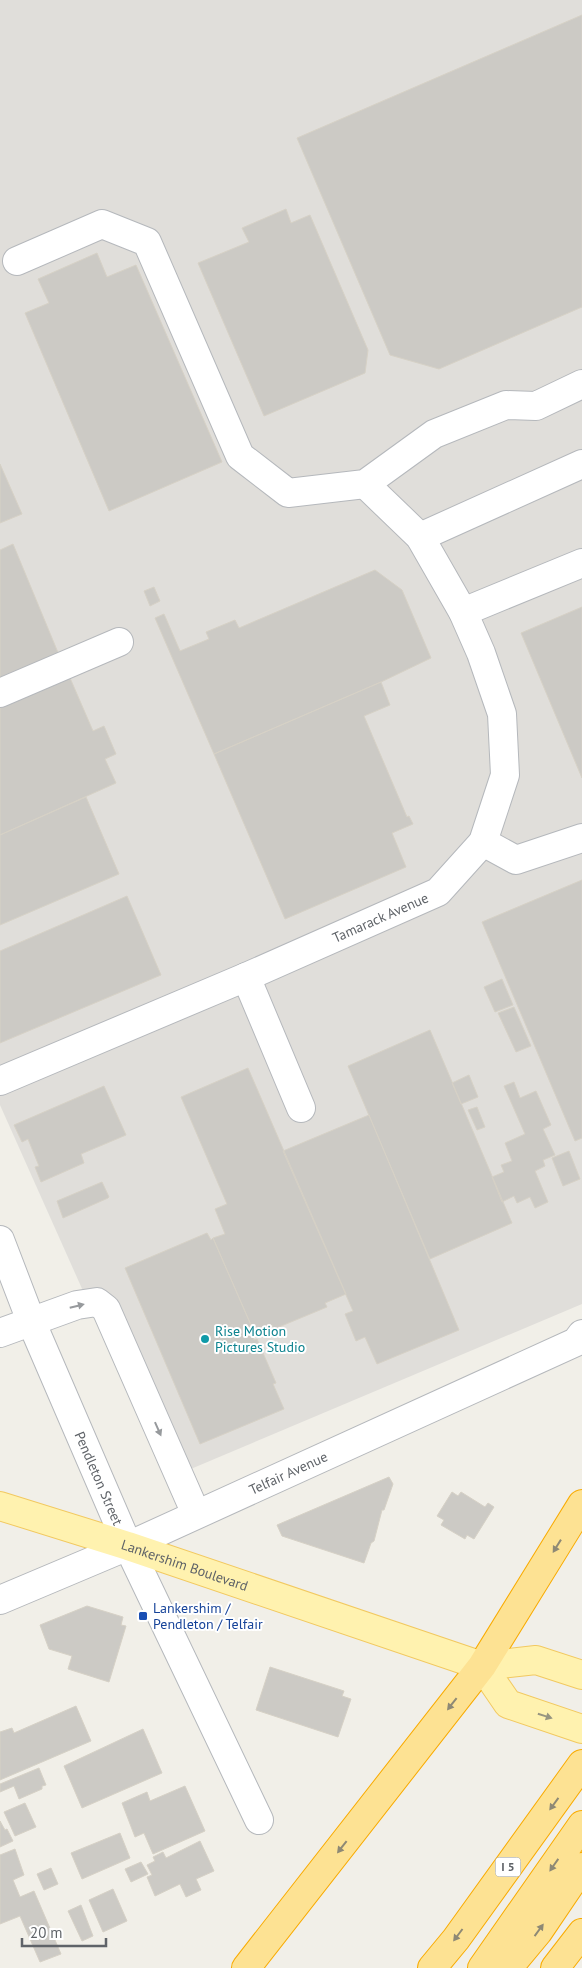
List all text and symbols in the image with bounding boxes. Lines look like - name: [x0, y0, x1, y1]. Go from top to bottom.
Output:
- street label: Tamarack Avenue: [330, 888, 431, 947]
- one-way arrow: [69, 1302, 85, 1310]
- place label: Rise Motion Pictures Studio: [215, 1322, 305, 1356]
- marker: Rise Motion Pictures Studio: [199, 1333, 211, 1345]
- one-way arrow: [155, 1422, 163, 1436]
- street label: Pendleton Street: [71, 1429, 127, 1528]
- street label: Telfair Avenue: [246, 1447, 330, 1499]
- street label: Lankershim Boulevard: [119, 1535, 250, 1595]
- one-way arrow: [552, 1539, 562, 1553]
- place label: Lankershim / Pendleton / Telfair: [153, 1599, 263, 1633]
- marker: Lankershim / Pendleton / Telfair: [137, 1610, 149, 1622]
- one-way arrow: [447, 1697, 458, 1710]
- one-way arrow: [538, 1713, 553, 1721]
- one-way arrow: [549, 1797, 559, 1811]
- one-way arrow: [336, 1840, 347, 1853]
- road number: I 5: [496, 1858, 520, 1876]
- one-way arrow: [549, 1858, 559, 1872]
- scale bar: [22, 1916, 106, 1948]
- text: 20 m: [30, 1923, 63, 1942]
- one-way arrow: [534, 1923, 544, 1937]
- one-way arrow: [453, 1928, 464, 1941]

